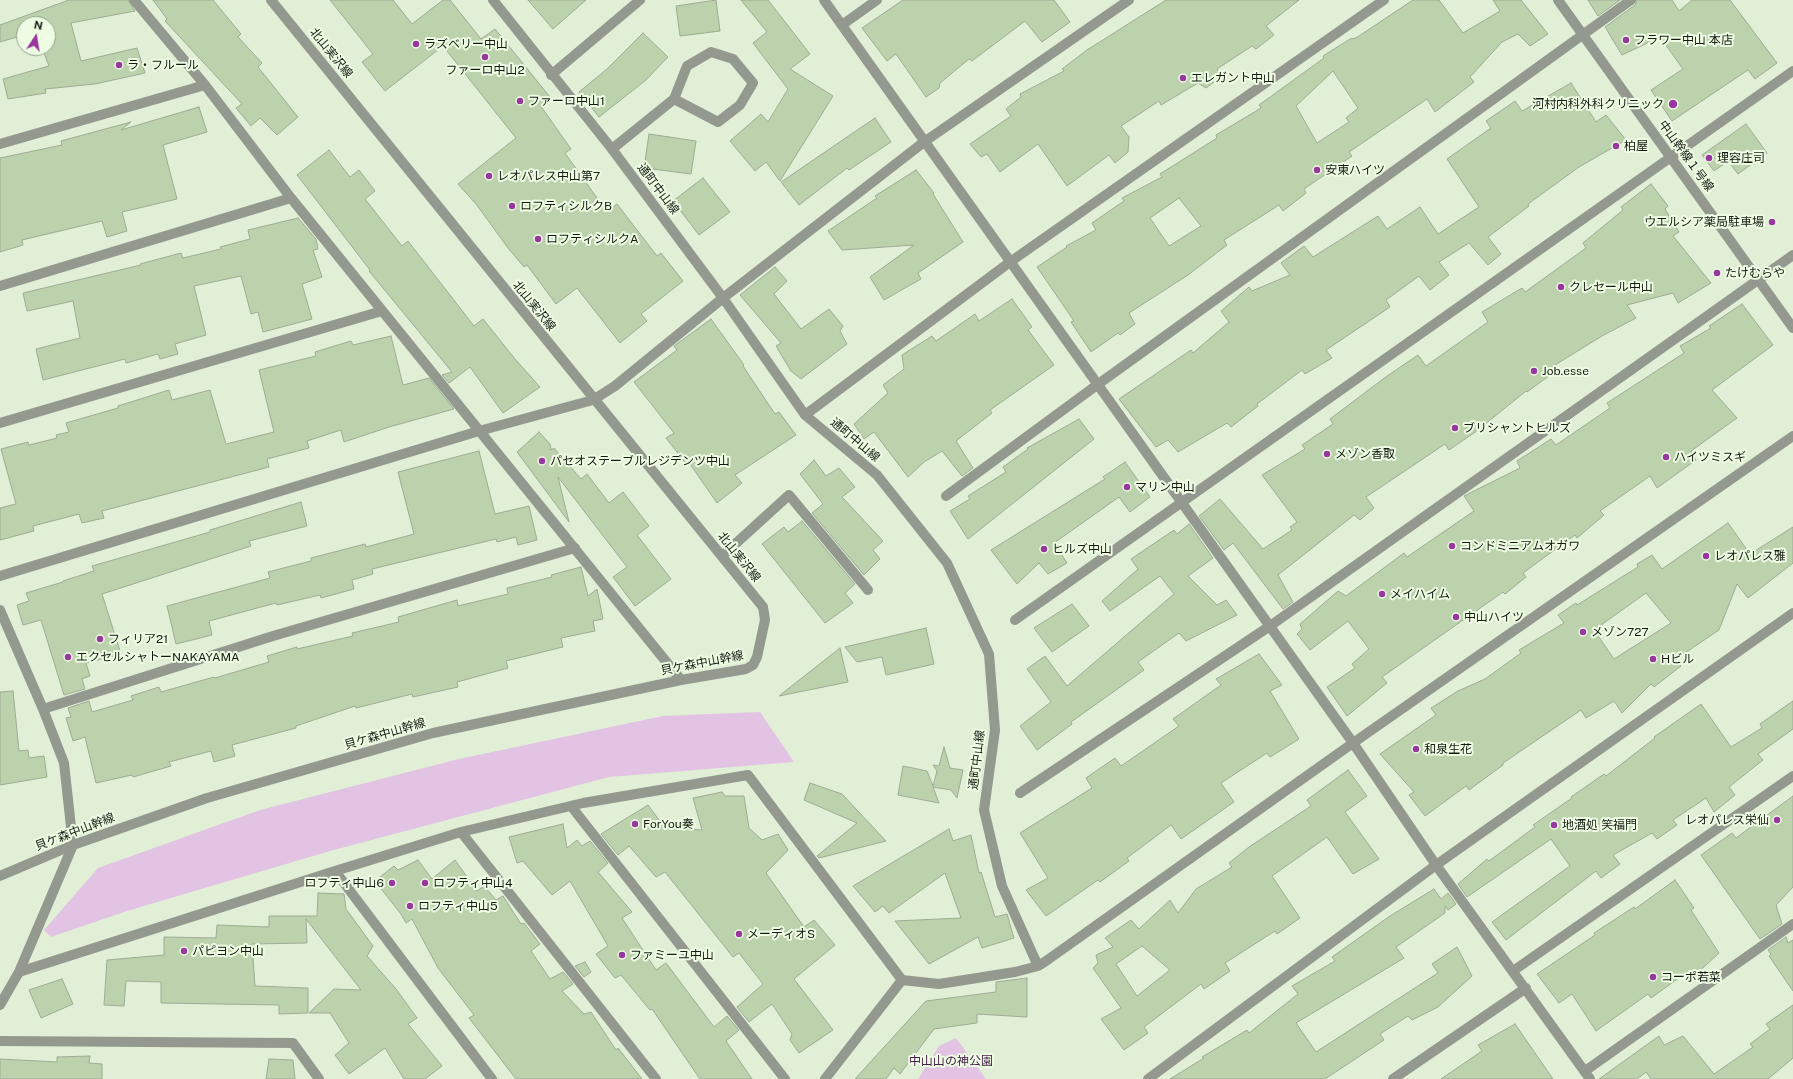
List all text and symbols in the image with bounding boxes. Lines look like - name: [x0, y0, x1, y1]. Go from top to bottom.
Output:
- north arrow: [16, 16, 56, 56]
- text: N: [33, 18, 44, 32]
- street label: 北山実沢線: [307, 25, 355, 81]
- place label: フラワー中山 本店: [1634, 33, 1733, 47]
- marker: フラワー中山 本店: [1621, 35, 1631, 45]
- place label: ラズベリー中山: [424, 37, 508, 51]
- marker: ラズベリー中山: [411, 39, 421, 49]
- marker: ファーロ中山2: [480, 52, 490, 62]
- place label: ラ・フルール: [127, 58, 199, 72]
- marker: ラ・フルール: [114, 60, 124, 70]
- place label: ファーロ中山2: [445, 63, 525, 77]
- place label: エレガント中山: [1191, 71, 1275, 85]
- marker: エレガント中山: [1178, 73, 1188, 83]
- place label: ファーロ中山1: [528, 94, 605, 108]
- marker: ファーロ中山1: [515, 96, 525, 106]
- place label: 河村内科外科クリニック: [1532, 97, 1664, 111]
- marker: 河村内科外科クリニック: [1667, 98, 1679, 110]
- street label: 中山幹線１号線: [1655, 118, 1717, 194]
- place label: 柏屋: [1624, 139, 1648, 153]
- marker: 柏屋: [1611, 141, 1621, 151]
- place label: 理容庄司: [1717, 151, 1765, 165]
- marker: 理容庄司: [1704, 153, 1714, 163]
- street label: 通町中山線: [634, 161, 682, 217]
- place label: 安東ハイツ: [1325, 163, 1385, 177]
- marker: 安東ハイツ: [1312, 165, 1322, 175]
- place label: レオパレス中山第7: [497, 169, 600, 183]
- marker: レオパレス中山第7: [484, 171, 494, 181]
- place label: ロフティシルクB: [520, 199, 612, 213]
- marker: ロフティシルクB: [507, 201, 517, 211]
- place label: ウエルシア薬局駐車場: [1644, 215, 1764, 229]
- marker: ウエルシア薬局駐車場: [1767, 217, 1777, 227]
- place label: ロフティシルクA: [546, 232, 639, 246]
- marker: ロフティシルクA: [533, 234, 543, 244]
- place label: たけむらや: [1725, 266, 1785, 280]
- marker: たけむらや: [1712, 268, 1722, 278]
- street label: 北山実沢線: [510, 278, 558, 334]
- place label: クレセール中山: [1569, 280, 1653, 294]
- marker: クレセール中山: [1556, 282, 1566, 292]
- place label: Job.esse: [1542, 364, 1589, 378]
- marker: Job.esse: [1529, 366, 1539, 376]
- street label: 通町中山線: [827, 415, 883, 465]
- place label: ブリシャントヒルズ: [1463, 421, 1571, 435]
- marker: ブリシャントヒルズ: [1450, 423, 1460, 433]
- place label: メゾン香取: [1335, 447, 1395, 461]
- marker: メゾン香取: [1322, 449, 1332, 459]
- place label: ハイツミスギ: [1674, 450, 1746, 464]
- marker: ハイツミスギ: [1661, 452, 1671, 462]
- place label: パセオステーブルレジデンツ中山: [550, 454, 730, 468]
- marker: パセオステーブルレジデンツ中山: [537, 456, 547, 466]
- place label: マリン中山: [1135, 480, 1195, 494]
- marker: マリン中山: [1122, 482, 1132, 492]
- street label: 北山実沢線: [715, 529, 763, 585]
- place label: コンドミニアムオガワ: [1460, 539, 1580, 553]
- marker: コンドミニアムオガワ: [1447, 541, 1457, 551]
- place label: ヒルズ中山: [1052, 542, 1112, 556]
- marker: ヒルズ中山: [1039, 544, 1049, 554]
- place label: レオパレス雅: [1714, 549, 1786, 563]
- marker: レオパレス雅: [1701, 551, 1711, 561]
- place label: メイハイム: [1390, 587, 1450, 601]
- marker: メイハイム: [1377, 589, 1387, 599]
- place label: 中山ハイツ: [1464, 610, 1524, 624]
- marker: 中山ハイツ: [1451, 612, 1461, 622]
- place label: メゾン727: [1591, 625, 1649, 639]
- marker: メゾン727: [1578, 627, 1588, 637]
- place label: フィリア21: [108, 632, 168, 646]
- marker: フィリア21: [95, 634, 105, 644]
- street label: 貝ケ森中山幹線: [659, 648, 745, 678]
- place label: エクセルシャトーNAKAYAMA: [76, 650, 240, 664]
- marker: エクセルシャトーNAKAYAMA: [63, 652, 73, 662]
- place label: Hビル: [1661, 652, 1694, 666]
- marker: Hビル: [1648, 654, 1658, 664]
- street label: 貝ケ森中山幹線: [343, 716, 427, 752]
- street label: 通町中山線: [966, 729, 988, 791]
- place label: 和泉生花: [1424, 742, 1472, 756]
- marker: 和泉生花: [1411, 744, 1421, 754]
- street label: 貝ケ森中山幹線: [33, 810, 117, 854]
- place label: レオパレス栄仙: [1685, 813, 1769, 827]
- marker: レオパレス栄仙: [1772, 815, 1782, 825]
- place label: ForYou奏: [643, 817, 694, 831]
- place label: 地酒処 笑福門: [1562, 818, 1637, 832]
- marker: ForYou奏: [630, 819, 640, 829]
- marker: 地酒処 笑福門: [1549, 820, 1559, 830]
- place label: ロフティ中山6: [305, 876, 384, 890]
- place label: ロフティ中山4: [433, 876, 513, 890]
- marker: ロフティ中山6: [387, 878, 397, 888]
- marker: ロフティ中山4: [420, 878, 430, 888]
- place label: ロフティ中山5: [418, 899, 498, 913]
- marker: ロフティ中山5: [405, 901, 415, 911]
- place label: メーディオS: [747, 927, 815, 941]
- marker: メーディオS: [734, 929, 744, 939]
- place label: パピヨン中山: [192, 944, 264, 958]
- marker: パピヨン中山: [179, 946, 189, 956]
- place label: ファミーユ中山: [630, 948, 714, 962]
- marker: ファミーユ中山: [617, 950, 627, 960]
- place label: コーポ若菜: [1661, 970, 1721, 984]
- marker: コーポ若菜: [1648, 972, 1658, 982]
- park label: 中山山の神公園: [909, 1054, 993, 1068]

